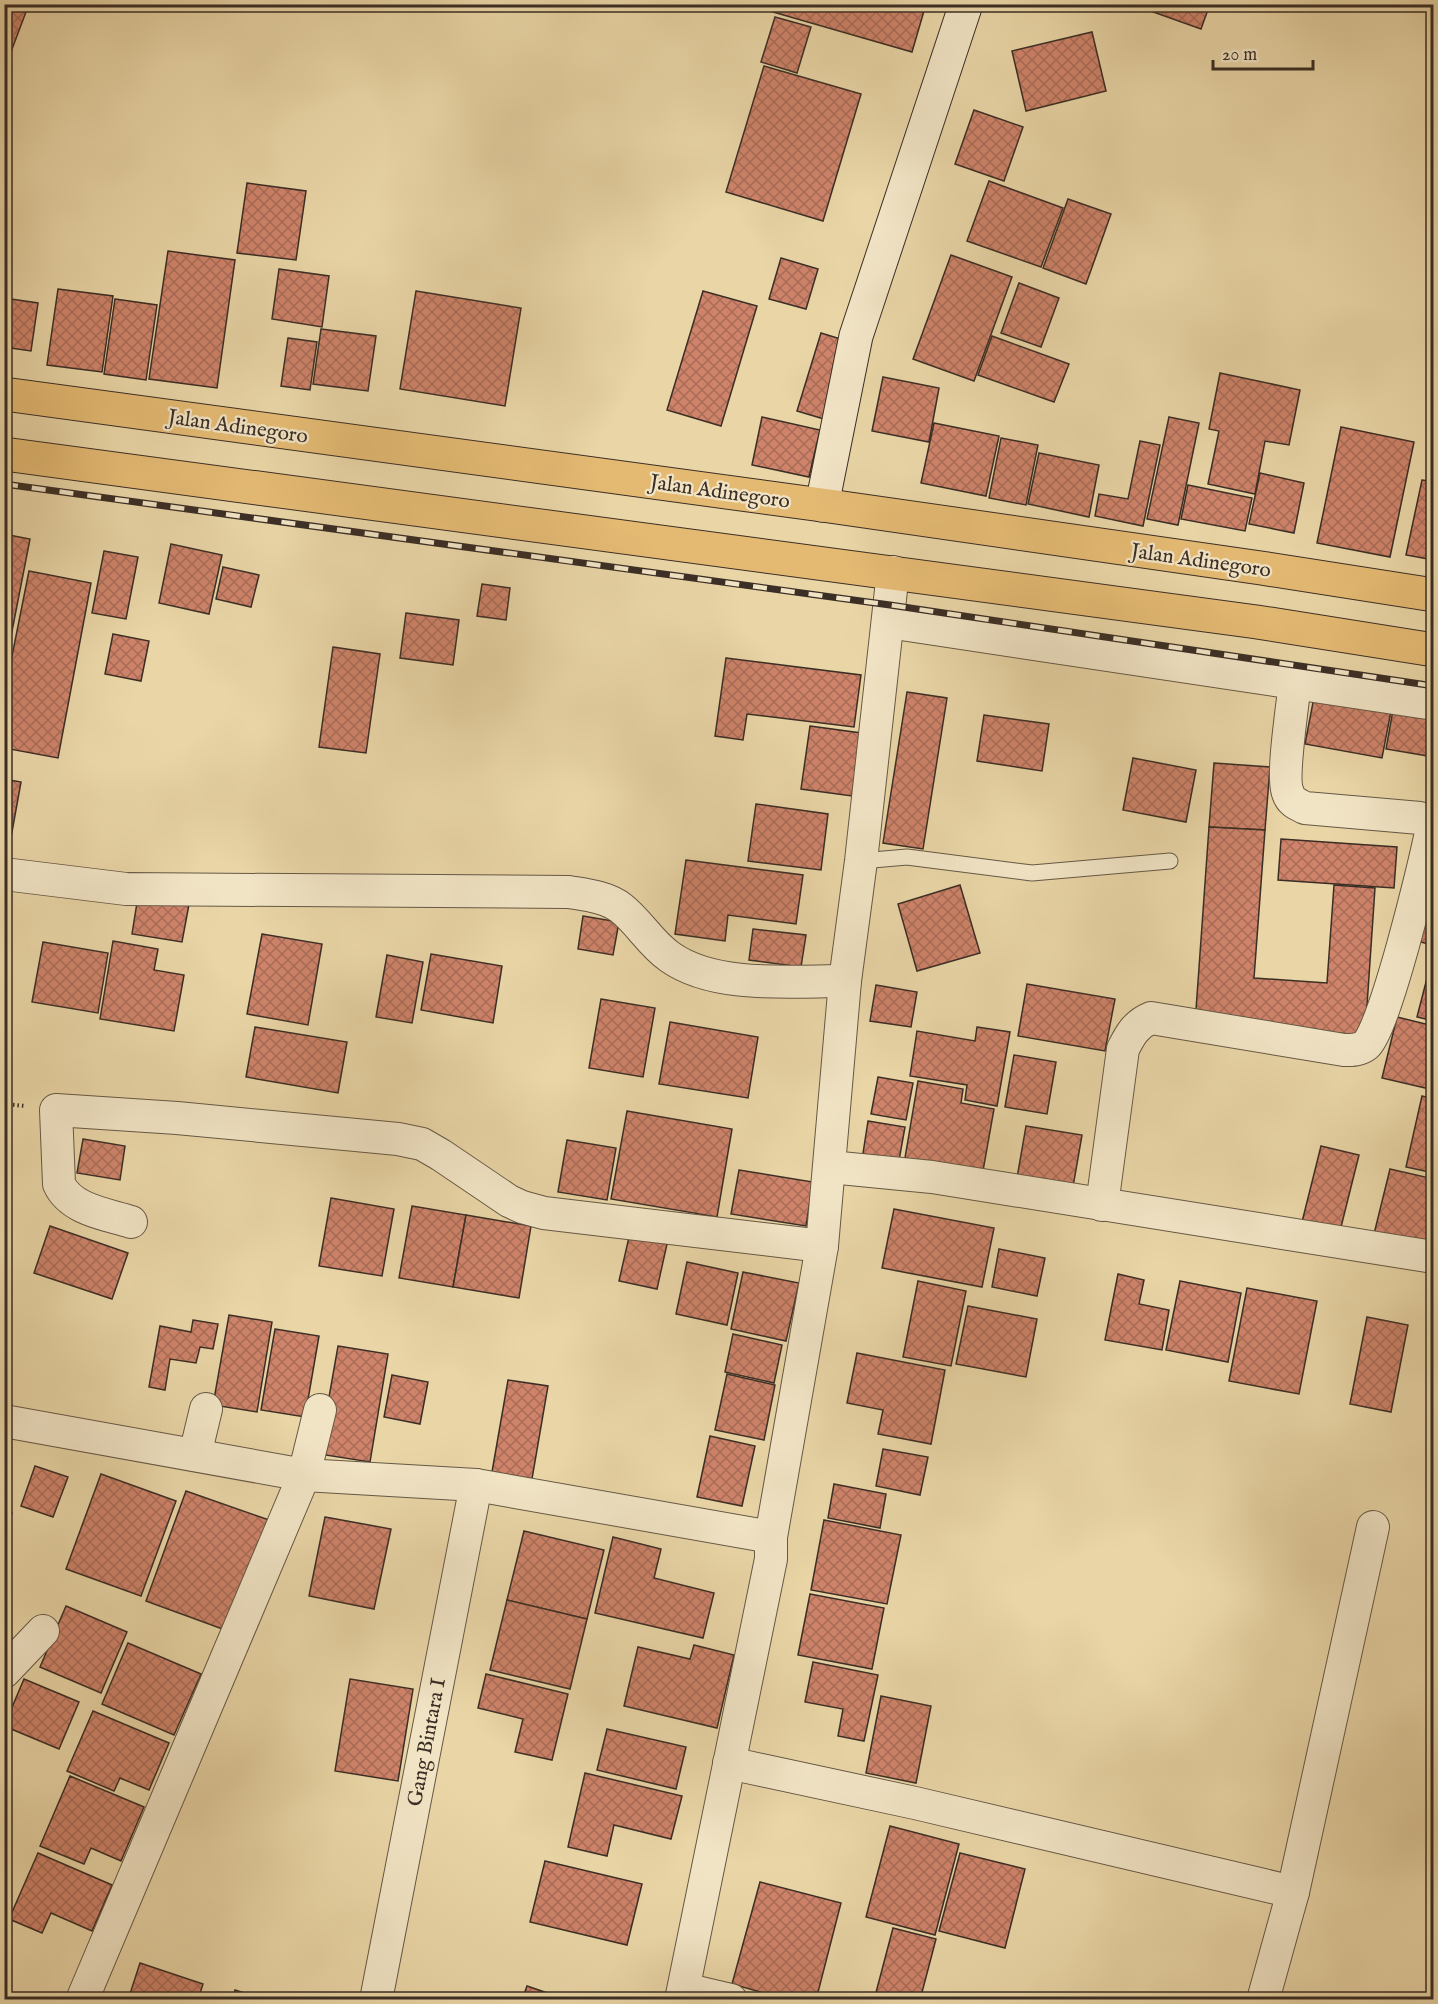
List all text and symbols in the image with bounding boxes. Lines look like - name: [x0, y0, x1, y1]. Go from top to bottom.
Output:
- scale bar: [1213, 33, 1314, 71]
- text: 20 m: [1222, 44, 1257, 67]
- street label: Jalan Adinegoro: [164, 404, 310, 451]
- street label: Jalan Adinegoro: [646, 469, 792, 516]
- street label: Jalan Adinegoro: [1127, 538, 1273, 585]
- street label: Gang Bintara I: [402, 1676, 453, 1809]

